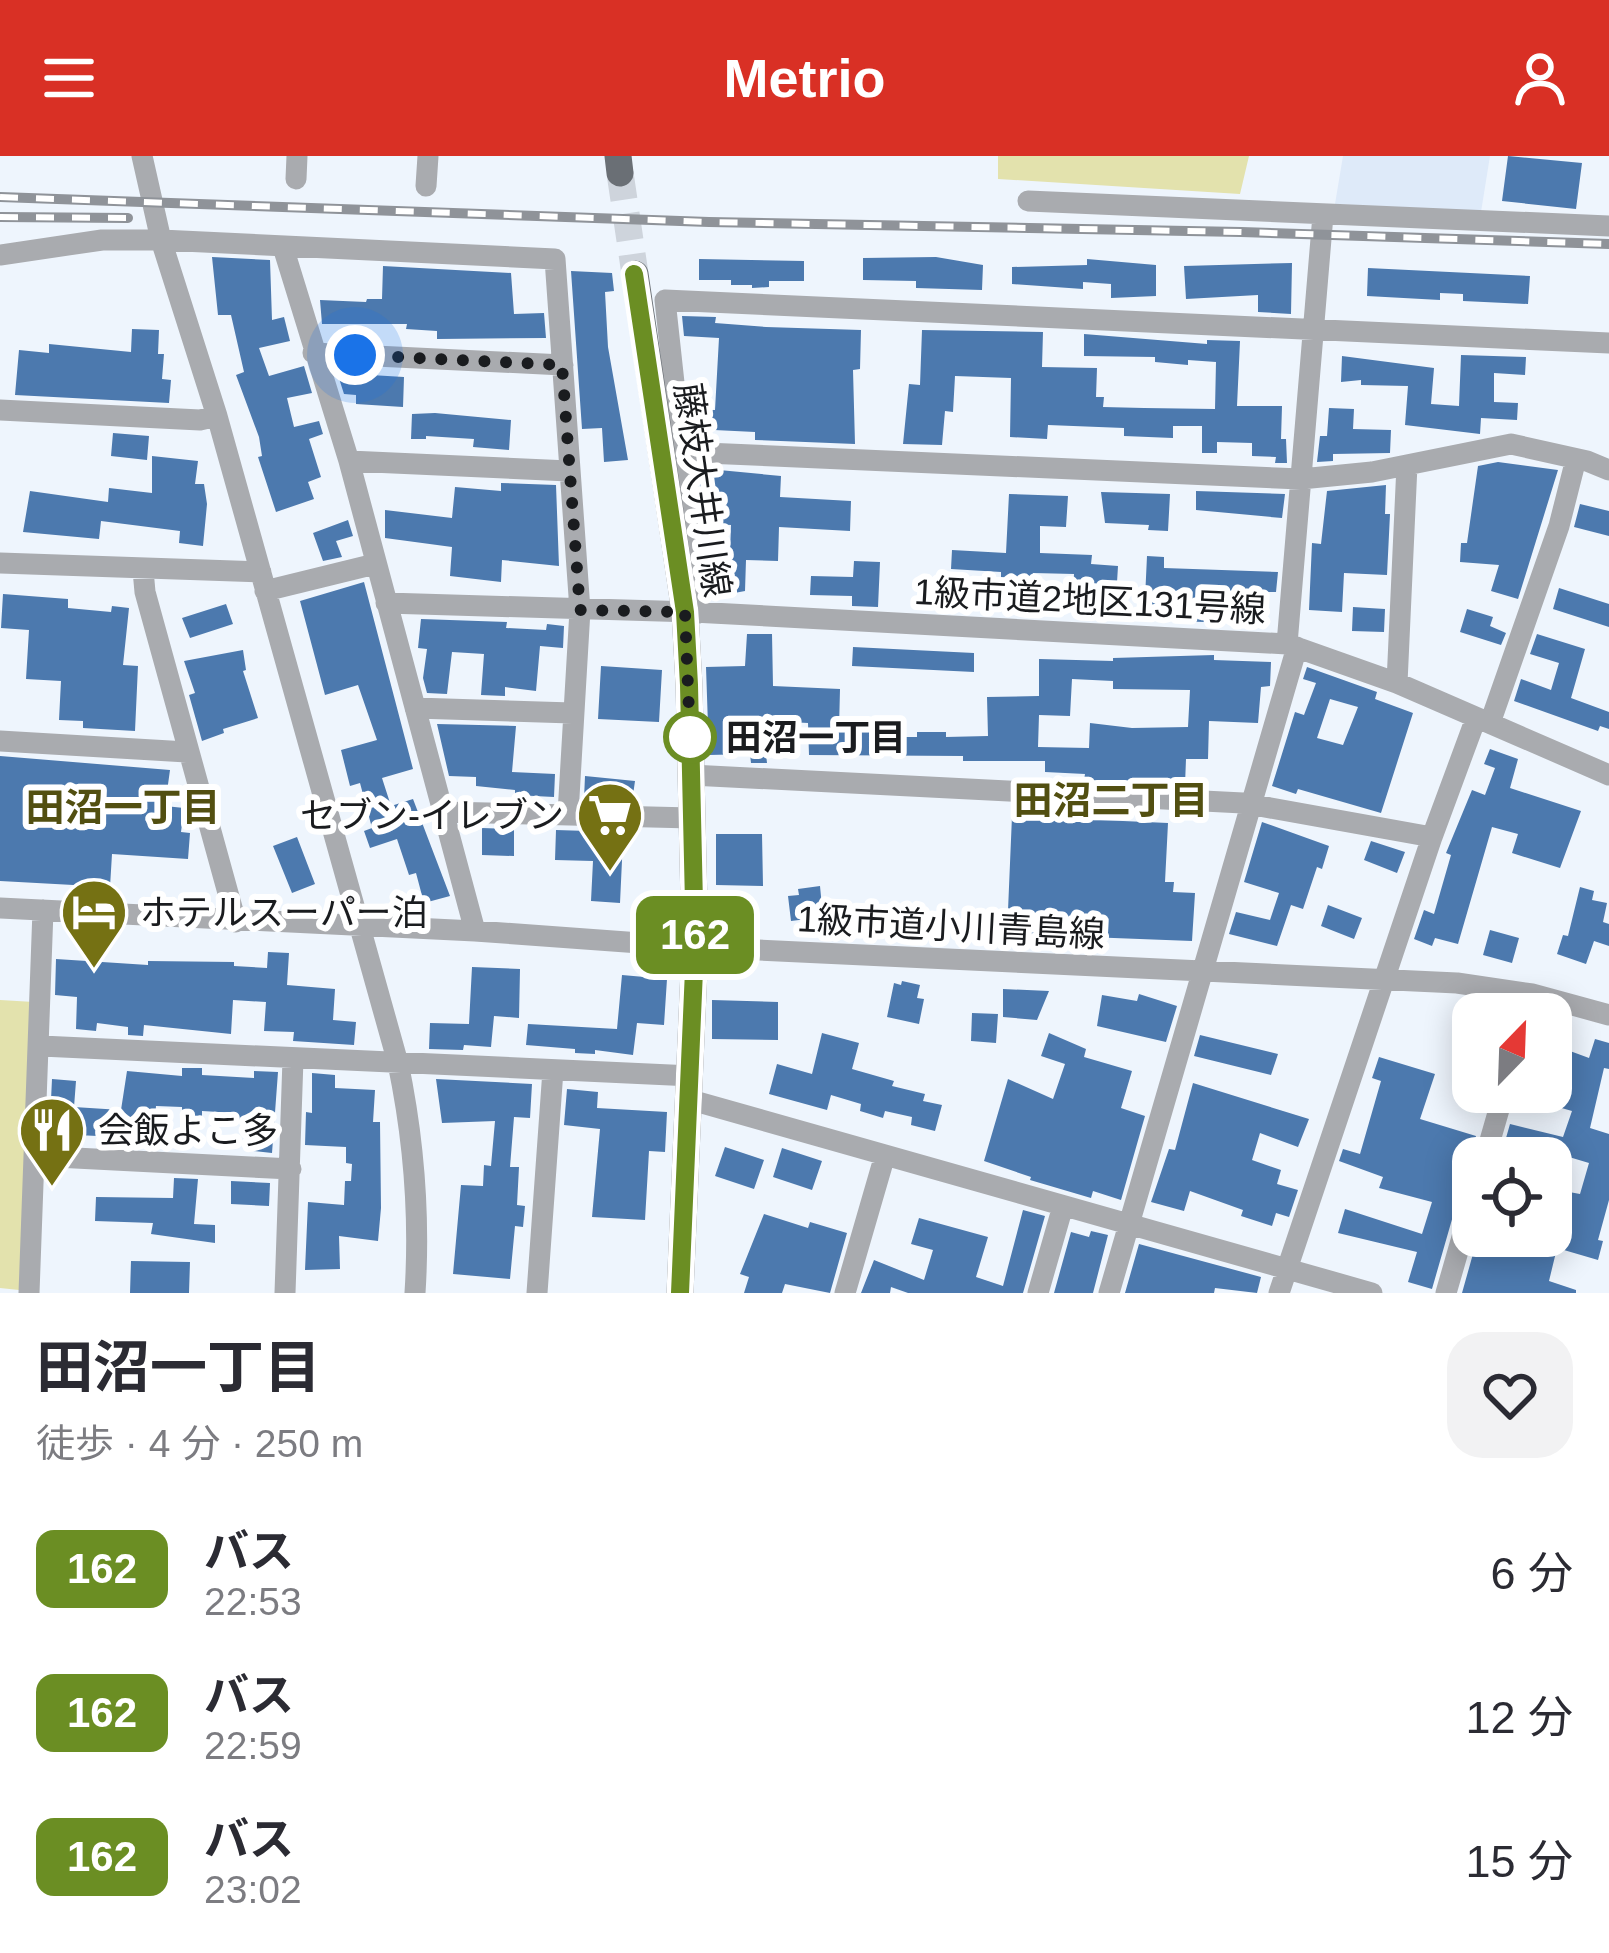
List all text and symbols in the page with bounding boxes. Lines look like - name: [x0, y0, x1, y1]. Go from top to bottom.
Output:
- icon: menu: [36, 45, 102, 111]
- icon: person: [1507, 45, 1573, 111]
- text: Metrio: [724, 48, 886, 108]
- your location: [325, 325, 385, 385]
- street label: 藤枝大井川線: [667, 380, 738, 600]
- street label: 1級市道2地区131号線: [913, 571, 1267, 630]
- marker: 田沼一丁目: [665, 712, 715, 762]
- place label: 田沼一丁目: [726, 717, 906, 758]
- district label: 田沼二丁目: [1013, 779, 1209, 822]
- supermarket icon: セブン-イレブン: [575, 780, 645, 874]
- district label: 田沼一丁目: [25, 786, 221, 829]
- place label: セブン-イレブン: [300, 795, 564, 836]
- hotel icon: ホテルスーパー泊: [59, 877, 129, 971]
- place label: ホテルスーパー泊: [140, 892, 428, 933]
- line badge: 162: [626, 896, 764, 974]
- street label: 1級市道小川青島線: [796, 898, 1106, 955]
- text: 162: [660, 911, 730, 958]
- north arrow: [1452, 993, 1572, 1113]
- map controls: [1452, 993, 1572, 1257]
- restaurant icon: 会飯よこ多: [17, 1095, 87, 1189]
- place label: 会飯よこ多: [98, 1110, 278, 1151]
- button: locate: [1452, 1137, 1572, 1257]
- button: heart: [1447, 1332, 1573, 1458]
- text: 田沼一丁目: [36, 1335, 321, 1399]
- text: 徒歩 · 4 分 · 250 m: [36, 1422, 363, 1465]
- text: バス: [204, 1526, 294, 1577]
- text: 162: [67, 1545, 137, 1592]
- text: 6 分: [1490, 1548, 1573, 1599]
- text: 22:53: [204, 1580, 302, 1623]
- text: バス: [204, 1670, 294, 1721]
- text: 162: [67, 1689, 137, 1736]
- text: 12 分: [1465, 1692, 1573, 1743]
- text: 22:59: [204, 1724, 302, 1767]
- text: バス: [204, 1814, 294, 1865]
- text: 162: [67, 1833, 137, 1880]
- text: 15 分: [1465, 1836, 1573, 1887]
- text: 23:02: [204, 1868, 302, 1911]

